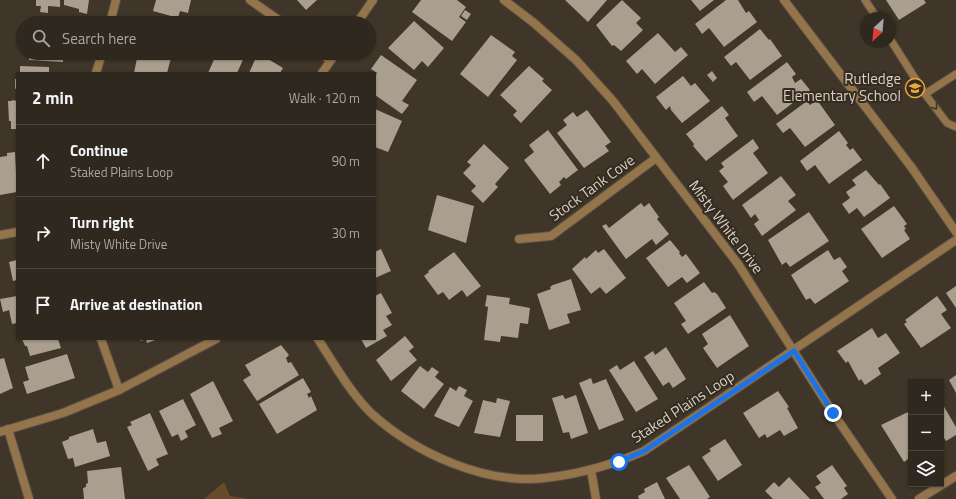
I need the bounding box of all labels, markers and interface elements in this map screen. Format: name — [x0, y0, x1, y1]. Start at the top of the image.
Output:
north arrow — [860, 12, 896, 48]
search box — [16, 16, 376, 60]
icon: search — [30, 27, 52, 49]
text: Search here — [62, 27, 136, 50]
place label: Rutledge Elementary School — [783, 67, 901, 107]
school or university icon: Rutledge Elementary School — [904, 77, 926, 99]
text: 2 min — [32, 85, 73, 111]
text: Walk · 120 m — [289, 88, 360, 108]
one-way arrow — [930, 102, 937, 109]
text: Continue — [70, 139, 128, 162]
street label: Stock Tank Cove — [544, 149, 639, 227]
icon: ahead — [32, 150, 54, 172]
text: 90 m — [332, 151, 360, 171]
text: Staked Plains Loop — [70, 162, 173, 182]
street label: Misty White Drive — [683, 175, 769, 278]
text: Turn right — [70, 211, 134, 234]
icon: right — [32, 222, 54, 244]
text: 30 m — [332, 223, 360, 243]
text: Misty White Drive — [70, 234, 167, 254]
text: Arrive at destination — [70, 293, 203, 316]
icon: arrive — [32, 294, 54, 316]
street label: Staked Plains Loop — [627, 365, 739, 449]
map controls — [908, 379, 944, 487]
button: + — [908, 379, 944, 415]
route end — [824, 404, 842, 422]
button: − — [908, 415, 944, 451]
button: layers — [908, 451, 944, 487]
route start — [610, 453, 628, 471]

